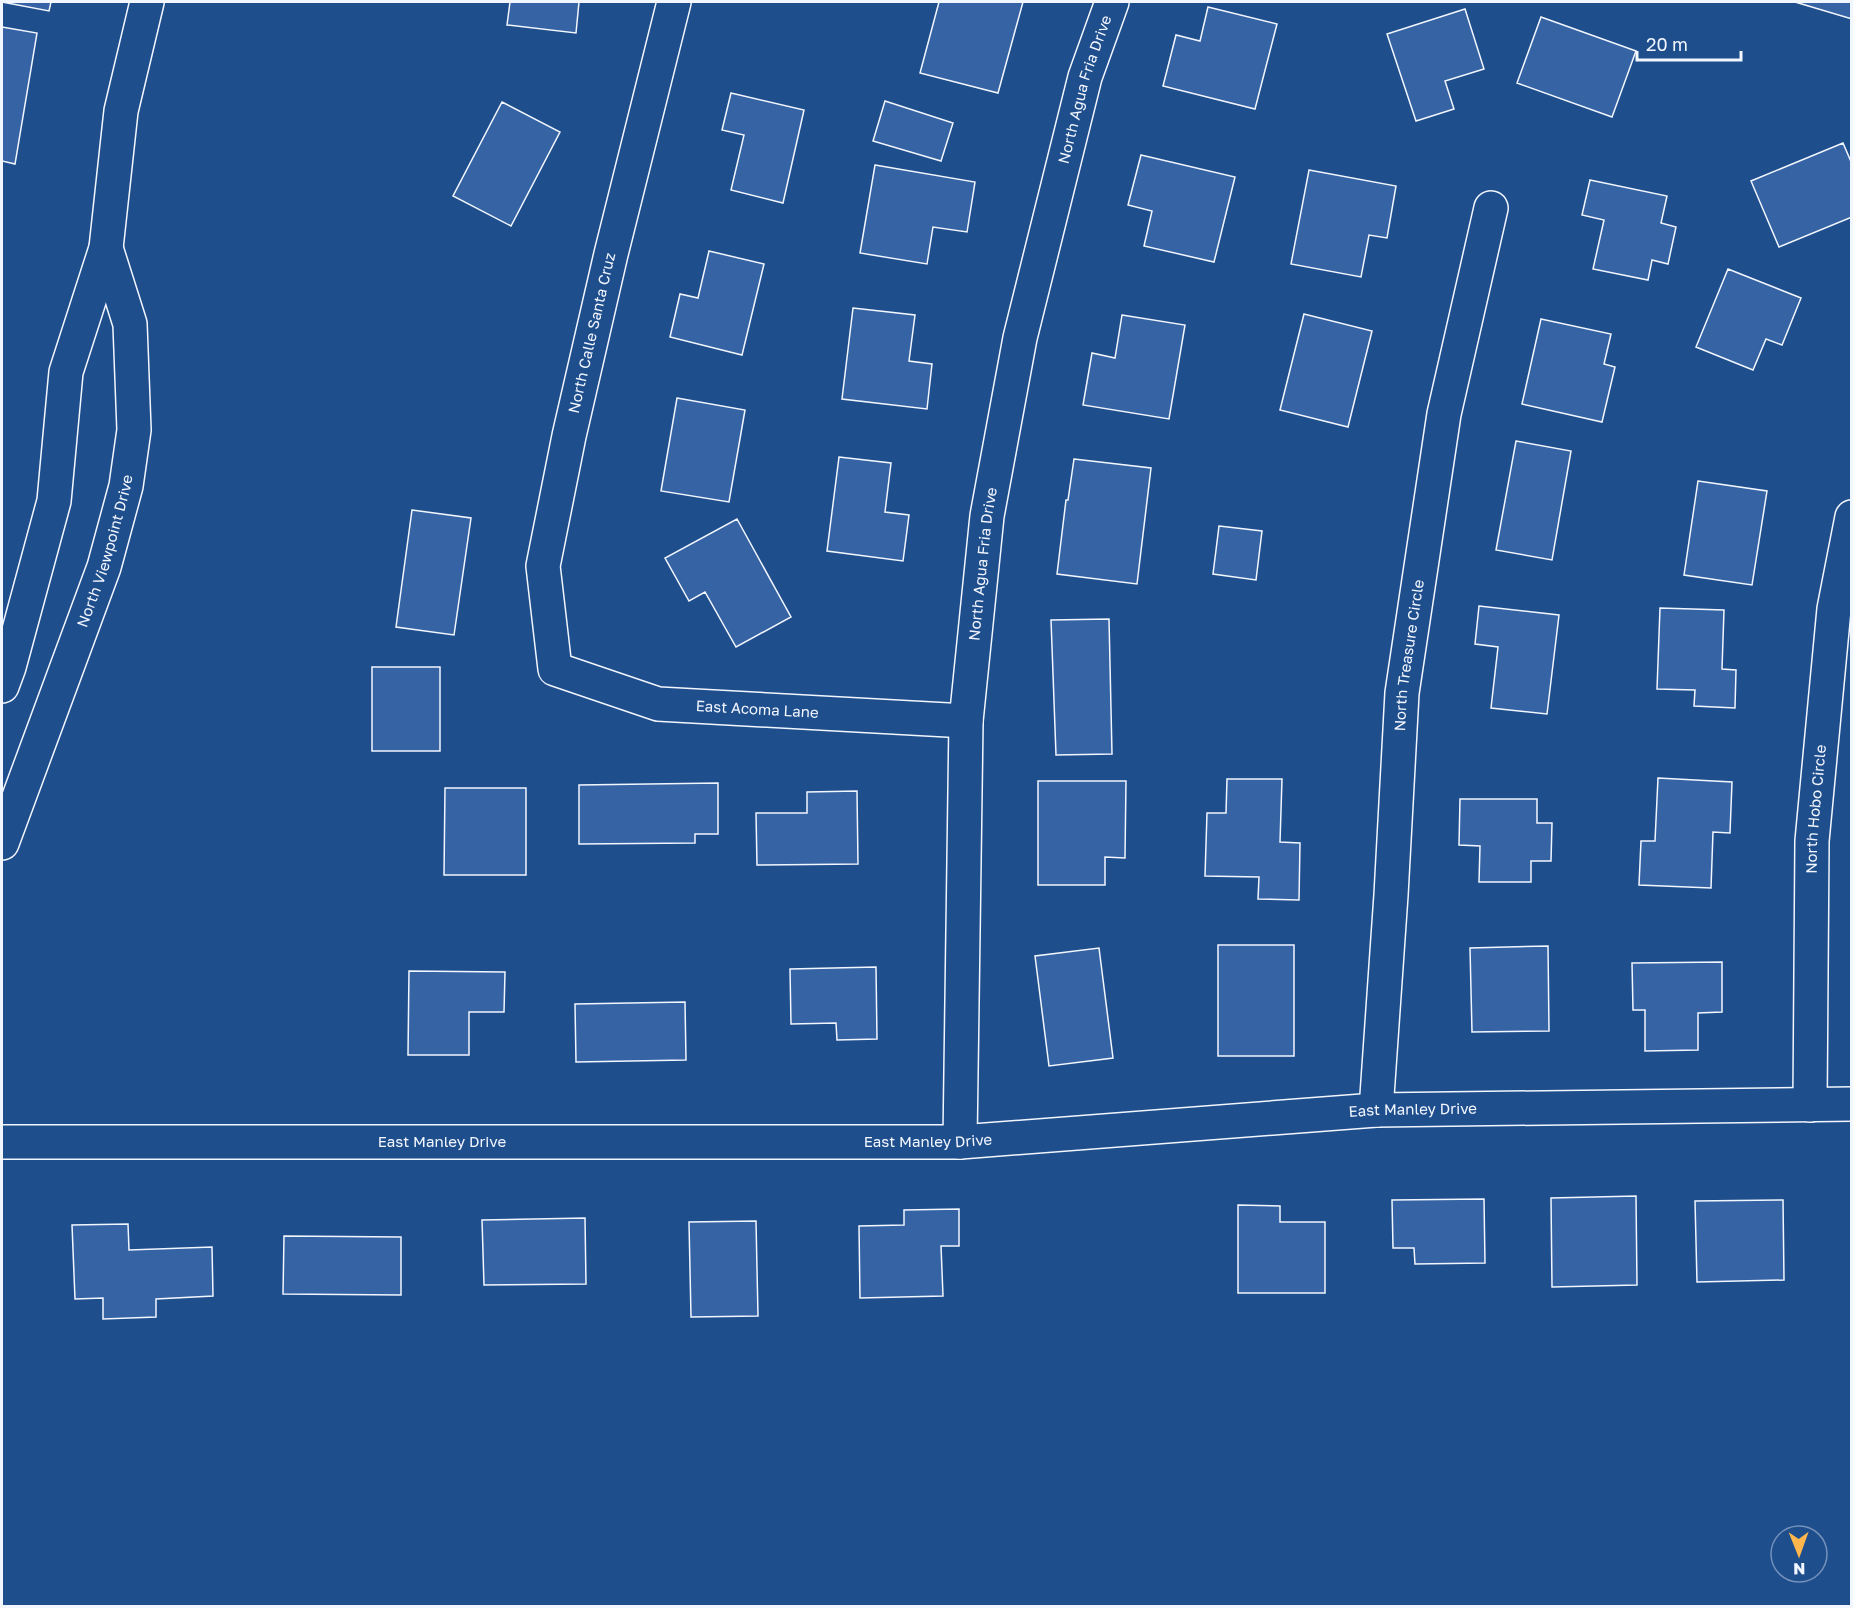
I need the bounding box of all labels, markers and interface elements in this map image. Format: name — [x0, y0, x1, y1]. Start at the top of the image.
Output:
street label: North Agua Fria Drive — [1054, 12, 1115, 166]
scale bar — [1637, 24, 1740, 62]
text: 20 m — [1646, 33, 1688, 55]
street label: North Calle Santa Cruz — [564, 250, 618, 415]
street label: North Viewpoint Drive — [73, 473, 136, 629]
street label: North Agua Fria Drive — [964, 485, 1000, 641]
street label: North Treasure Circle — [1390, 578, 1427, 732]
street label: East Acoma Lane — [695, 696, 820, 721]
street label: North Hobo Circle — [1802, 743, 1829, 874]
street label: East Manley Drive — [1348, 1099, 1477, 1120]
street label: East Manley Drive — [864, 1130, 993, 1150]
street label: East Manley Drive — [378, 1132, 506, 1150]
north arrow — [1769, 1524, 1829, 1584]
text: N — [1793, 1559, 1806, 1579]

